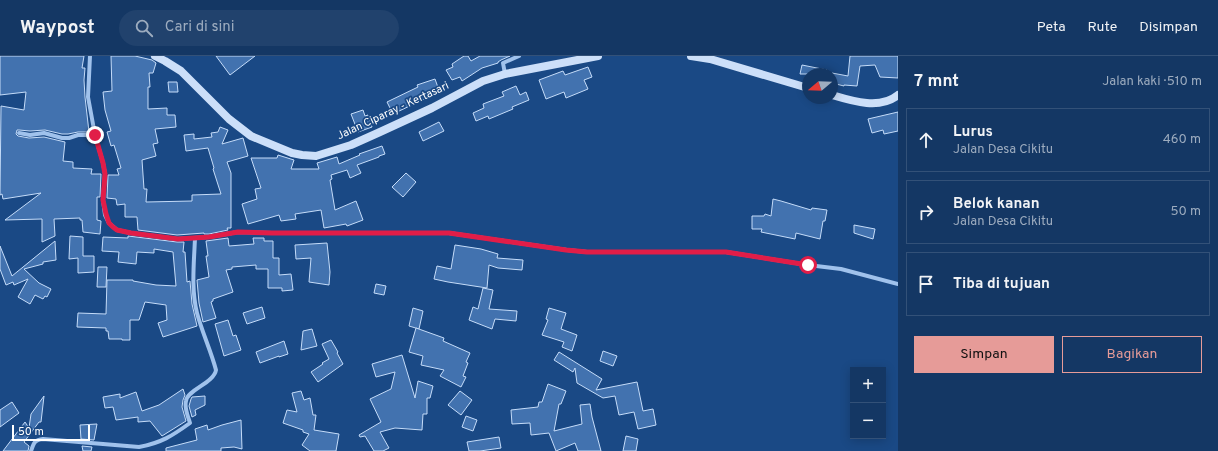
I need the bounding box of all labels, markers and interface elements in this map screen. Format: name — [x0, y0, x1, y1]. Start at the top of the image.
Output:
search box — [119, 10, 399, 46]
text: Waypost — [20, 16, 95, 40]
icon: search — [133, 17, 155, 39]
text: Cari di sini — [165, 18, 235, 37]
text: Peta — [1037, 19, 1066, 36]
text: Rute — [1088, 19, 1117, 36]
text: Disimpan — [1139, 19, 1198, 36]
north arrow — [802, 68, 838, 104]
text: 7 mnt — [914, 71, 959, 93]
text: Jalan kaki · 510 m — [1102, 74, 1202, 90]
street label: Jalan Ciparay - Kertasari — [335, 79, 451, 143]
text: Lurus — [953, 123, 993, 142]
route end — [86, 126, 104, 144]
icon: ahead — [915, 129, 937, 151]
text: 460 m — [1163, 132, 1201, 148]
text: Jalan Desa Cikitu — [953, 142, 1053, 158]
text: Belok kanan — [953, 195, 1040, 214]
icon: right — [915, 201, 937, 223]
text: 50 m — [1171, 204, 1201, 220]
text: Jalan Desa Cikitu — [953, 214, 1053, 230]
route start — [799, 256, 817, 274]
icon: arrive — [915, 273, 937, 295]
text: Tiba di tujuan — [953, 275, 1050, 294]
button: Simpan — [914, 336, 1054, 373]
button: Bagikan — [1062, 336, 1202, 373]
map controls — [850, 367, 886, 439]
button: + — [850, 367, 886, 403]
button: − — [850, 403, 886, 439]
scale bar — [12, 423, 90, 442]
text: 50 m — [18, 425, 44, 439]

